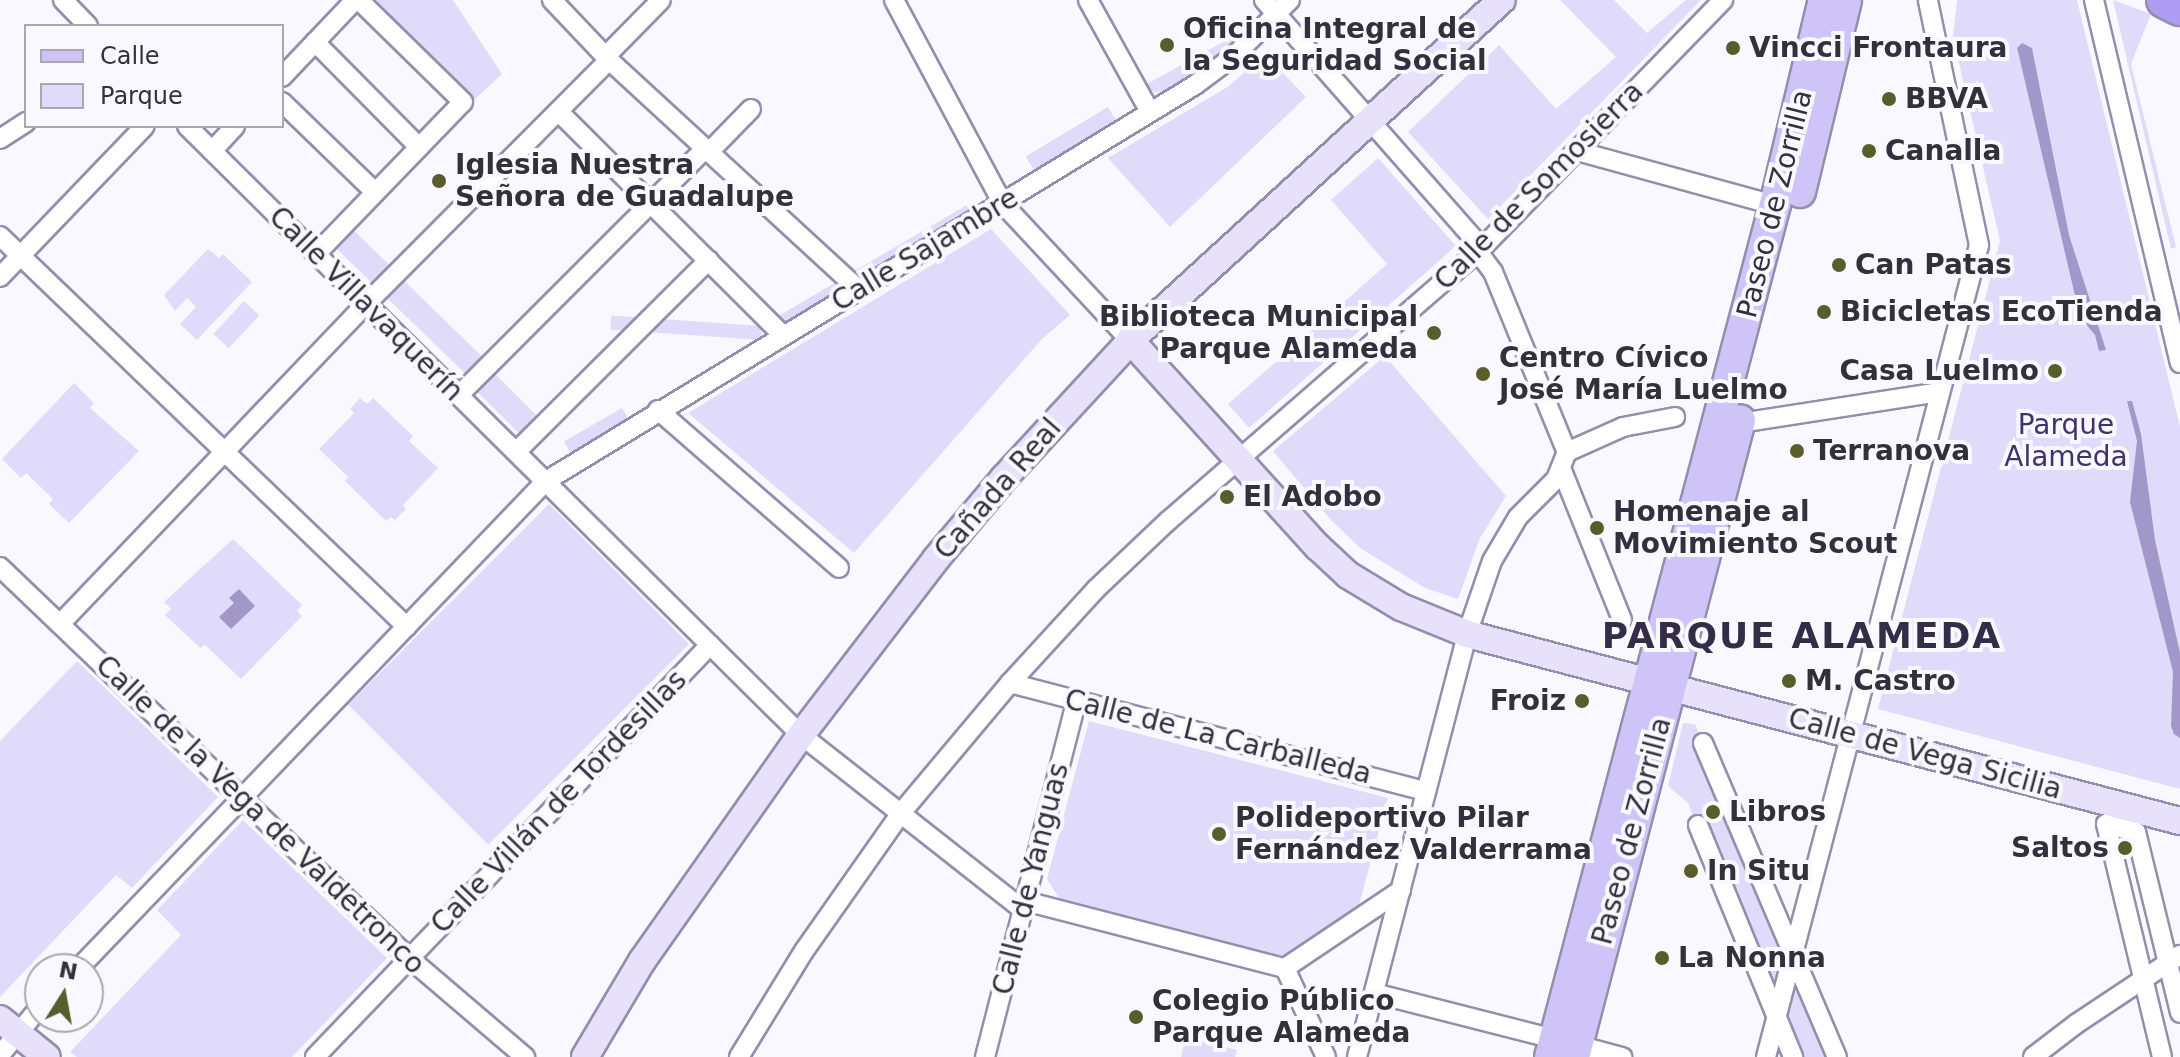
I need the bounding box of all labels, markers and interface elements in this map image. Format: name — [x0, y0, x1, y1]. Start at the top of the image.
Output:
place label: Oficina Integral de la Seguridad Social — [1183, 12, 1487, 78]
legend — [24, 24, 284, 128]
place label: Vincci Frontaura — [1749, 31, 2007, 65]
marker: Oficina Integral de la Seguridad Social — [1158, 36, 1176, 54]
marker: Vincci Frontaura — [1724, 39, 1742, 57]
text: Calle — [100, 42, 160, 70]
street label: Calle de Somosierra — [1428, 75, 1650, 297]
text: Parque — [100, 82, 183, 110]
place label: BBVA — [1905, 82, 1988, 116]
street label: Paseo de Zorrilla — [1730, 86, 1820, 322]
marker: BBVA — [1880, 90, 1898, 108]
place label: Canalla — [1885, 134, 2001, 168]
marker: Canalla — [1860, 142, 1878, 160]
place label: Iglesia Nuestra Señora de Guadalupe — [455, 148, 794, 214]
marker: Iglesia Nuestra Señora de Guadalupe — [430, 172, 448, 190]
street label: Calle Sajambre — [826, 181, 1024, 319]
street label: Calle Villavaquerín — [262, 200, 470, 408]
place label: Can Patas — [1855, 248, 2012, 282]
marker: Can Patas — [1830, 256, 1848, 274]
place label: Bicicletas EcoTienda — [1840, 295, 2163, 329]
place label: Biblioteca Municipal Parque Alameda — [1099, 300, 1418, 366]
marker: Bicicletas EcoTienda — [1815, 303, 1833, 321]
marker: Biblioteca Municipal Parque Alameda — [1425, 324, 1443, 342]
place label: Centro Cívico José María Luelmo — [1499, 341, 1788, 407]
place label: Casa Luelmo — [1839, 354, 2039, 388]
marker: Casa Luelmo — [2046, 362, 2064, 380]
marker: Centro Cívico José María Luelmo — [1474, 365, 1492, 383]
park label: Parque Alameda — [2004, 408, 2128, 474]
street label: Cañada Real — [928, 412, 1068, 566]
place label: Terranova — [1813, 434, 1970, 468]
marker: Terranova — [1788, 442, 1806, 460]
place label: El Adobo — [1243, 480, 1382, 514]
marker: El Adobo — [1218, 488, 1236, 506]
place label: Homenaje al Movimiento Scout — [1613, 495, 1897, 561]
marker: Homenaje al Movimiento Scout — [1588, 519, 1606, 537]
district label: PARQUE ALAMEDA — [1602, 614, 2002, 658]
street label: Calle de la Vega de Valdetronco — [89, 649, 431, 981]
street label: Calle Villán de Tordesillas — [424, 663, 694, 941]
place label: M. Castro — [1805, 664, 1956, 698]
marker: M. Castro — [1780, 672, 1798, 690]
street label: Calle de La Carballeda — [1061, 683, 1375, 791]
place label: Froiz — [1490, 684, 1566, 718]
marker: Froiz — [1573, 692, 1591, 710]
street label: Calle de Vega Sicilia — [1785, 701, 2065, 807]
street label: Paseo de Zorrilla — [1586, 714, 1678, 948]
street label: Calle de Yanguas — [986, 760, 1076, 998]
place label: Libros — [1729, 795, 1826, 829]
place label: Polideportivo Pilar Fernández Valderrama — [1235, 801, 1592, 867]
marker: Libros — [1704, 803, 1722, 821]
marker: Polideportivo Pilar Fernández Valderrama — [1210, 825, 1228, 843]
place label: Saltos — [2011, 831, 2109, 865]
marker: Saltos — [2116, 839, 2134, 857]
place label: In Situ — [1707, 854, 1810, 888]
marker: In Situ — [1682, 862, 1700, 880]
place label: La Nonna — [1678, 941, 1826, 975]
marker: La Nonna — [1653, 949, 1671, 967]
north arrow — [24, 953, 104, 1033]
text: N — [57, 957, 80, 985]
place label: Colegio Público Parque Alameda — [1152, 984, 1410, 1050]
marker: Colegio Público Parque Alameda — [1127, 1008, 1145, 1026]

